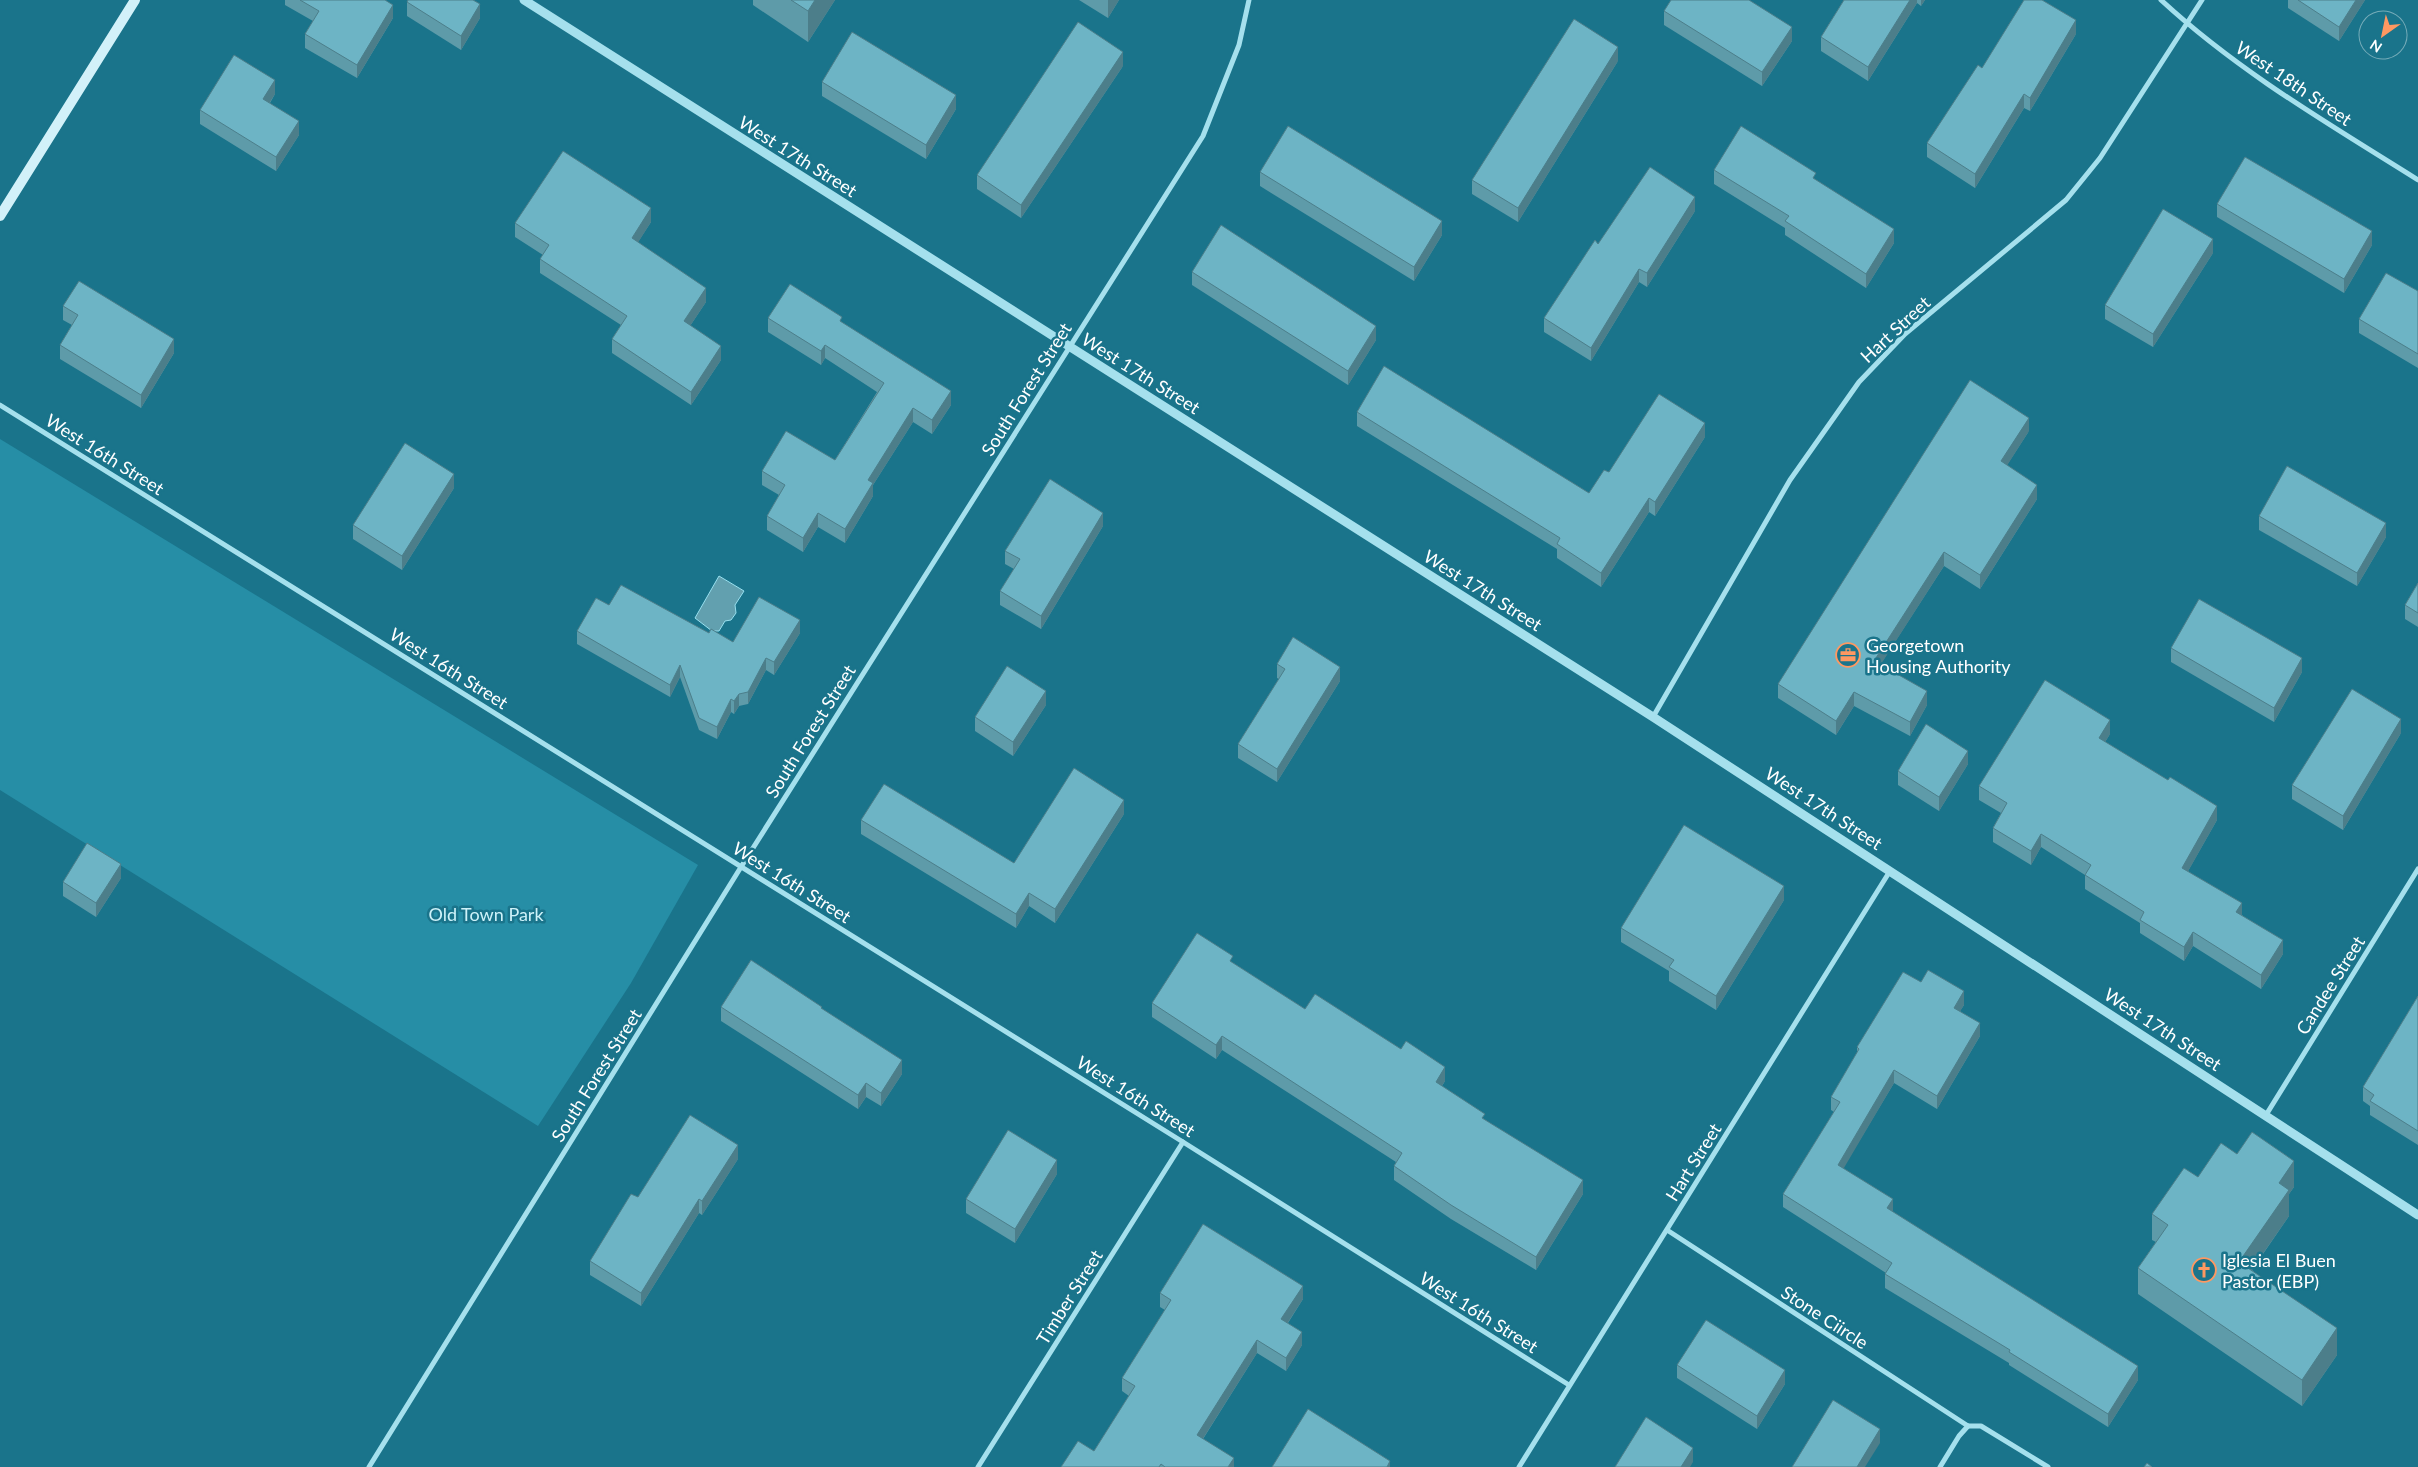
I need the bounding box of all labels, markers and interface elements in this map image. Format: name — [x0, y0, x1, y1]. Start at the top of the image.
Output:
north arrow — [2358, 10, 2408, 60]
street label: West 18th Street — [2232, 36, 2357, 130]
text: N — [2366, 36, 2385, 56]
street label: West 17th Street — [735, 111, 862, 201]
street label: Hart Street — [1856, 291, 1935, 367]
street label: South Forest Street — [976, 318, 1076, 460]
street label: West 17th Street — [1078, 328, 1205, 418]
street label: West 16th Street — [42, 409, 169, 499]
street label: West 17th Street — [1420, 545, 1547, 635]
street label: West 16th Street — [386, 623, 513, 713]
place label: Georgetown Housing Authority — [1866, 634, 2011, 677]
office icon: Georgetown Housing Authority — [1835, 642, 1861, 668]
street label: South Forest Street — [760, 660, 860, 802]
street label: West 17th Street — [1761, 762, 1887, 854]
street label: West 16th Street — [729, 837, 856, 927]
park label: Old Town Park — [428, 903, 544, 925]
street label: Candee Street — [2291, 931, 2369, 1038]
street label: West 17th Street — [2100, 983, 2226, 1075]
street label: South Forest Street — [546, 1004, 646, 1146]
street label: West 16th Street — [1073, 1051, 1200, 1141]
street label: Hart Street — [1661, 1119, 1726, 1205]
street label: Timber Street — [1031, 1245, 1107, 1348]
place label: Iglesia El Buen Pastor (EBP) — [2222, 1249, 2336, 1292]
church icon: Iglesia El Buen Pastor (EBP) — [2191, 1257, 2217, 1283]
street label: West 16th Street — [1416, 1267, 1543, 1357]
street label: Stone Ciircle — [1777, 1281, 1873, 1353]

